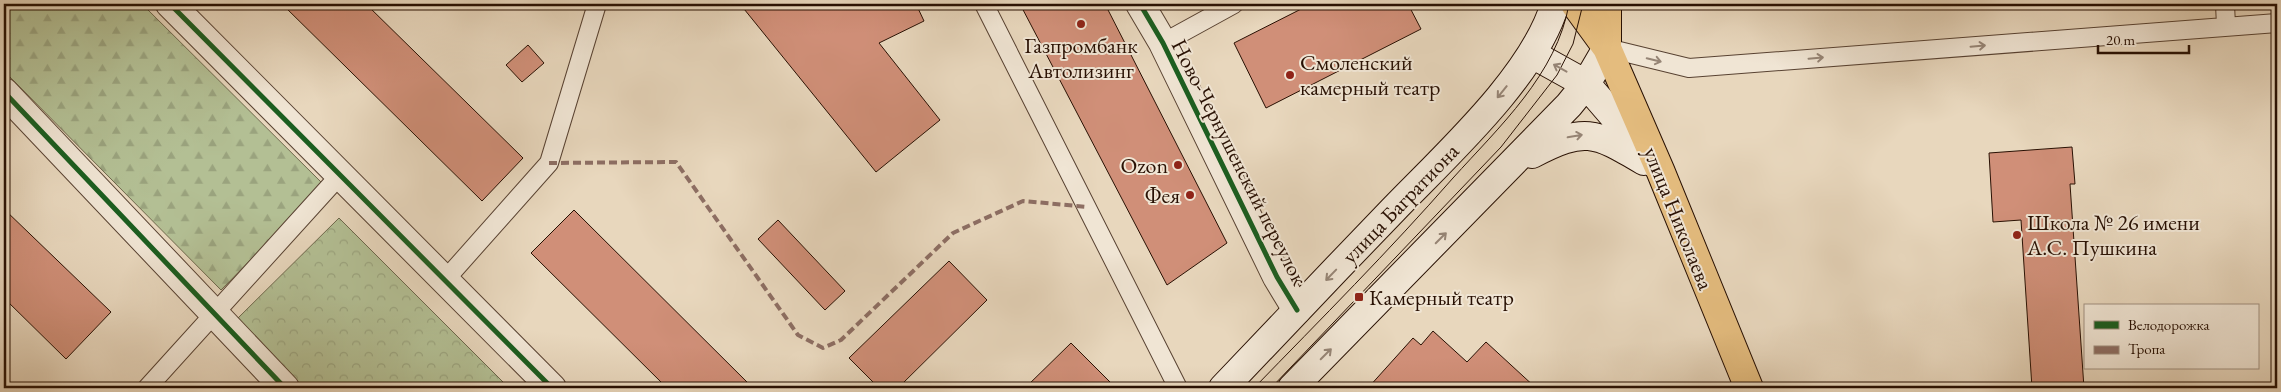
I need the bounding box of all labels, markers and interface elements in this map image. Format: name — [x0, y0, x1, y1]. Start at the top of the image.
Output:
marker: Газпромбанк Автолизинг — [1075, 18, 1087, 30]
scale bar — [2098, 22, 2190, 54]
text: 20 m — [2106, 30, 2135, 49]
place label: Газпромбанк Автолизинг — [1024, 31, 1138, 85]
street label: Ново-Чернушенский переулок — [1165, 34, 1315, 291]
one-way arrow — [1969, 41, 1985, 50]
place label: Смоленский камерный театр — [1300, 48, 1440, 102]
one-way arrow — [1807, 54, 1823, 63]
one-way arrow — [1646, 56, 1662, 65]
one-way arrow — [1552, 63, 1567, 73]
marker: Смоленский камерный театр — [1284, 69, 1296, 81]
one-way arrow — [1496, 85, 1507, 98]
one-way arrow — [1567, 131, 1583, 141]
street label: улица Багратиона — [1335, 137, 1465, 270]
street label: улица Николаева — [1637, 142, 1720, 294]
place label: Ozon — [1120, 151, 1168, 180]
marker: Ozon — [1172, 159, 1184, 171]
place label: Фея — [1145, 181, 1180, 210]
marker: Фея — [1184, 189, 1196, 201]
place label: Школа № 26 имени А.С. Пушкина — [2026, 208, 2200, 262]
marker: Школа № 26 имени А.С. Пушкина — [2011, 229, 2023, 241]
one-way arrow — [1434, 232, 1447, 244]
one-way arrow — [1325, 268, 1337, 281]
place label: Камерный театр — [1369, 283, 1514, 312]
marker: Камерный театр — [1353, 291, 1365, 303]
legend — [2084, 304, 2258, 370]
text: Велодорожка — [2128, 315, 2209, 334]
text: Тропа — [2128, 339, 2165, 358]
one-way arrow — [1320, 347, 1332, 360]

